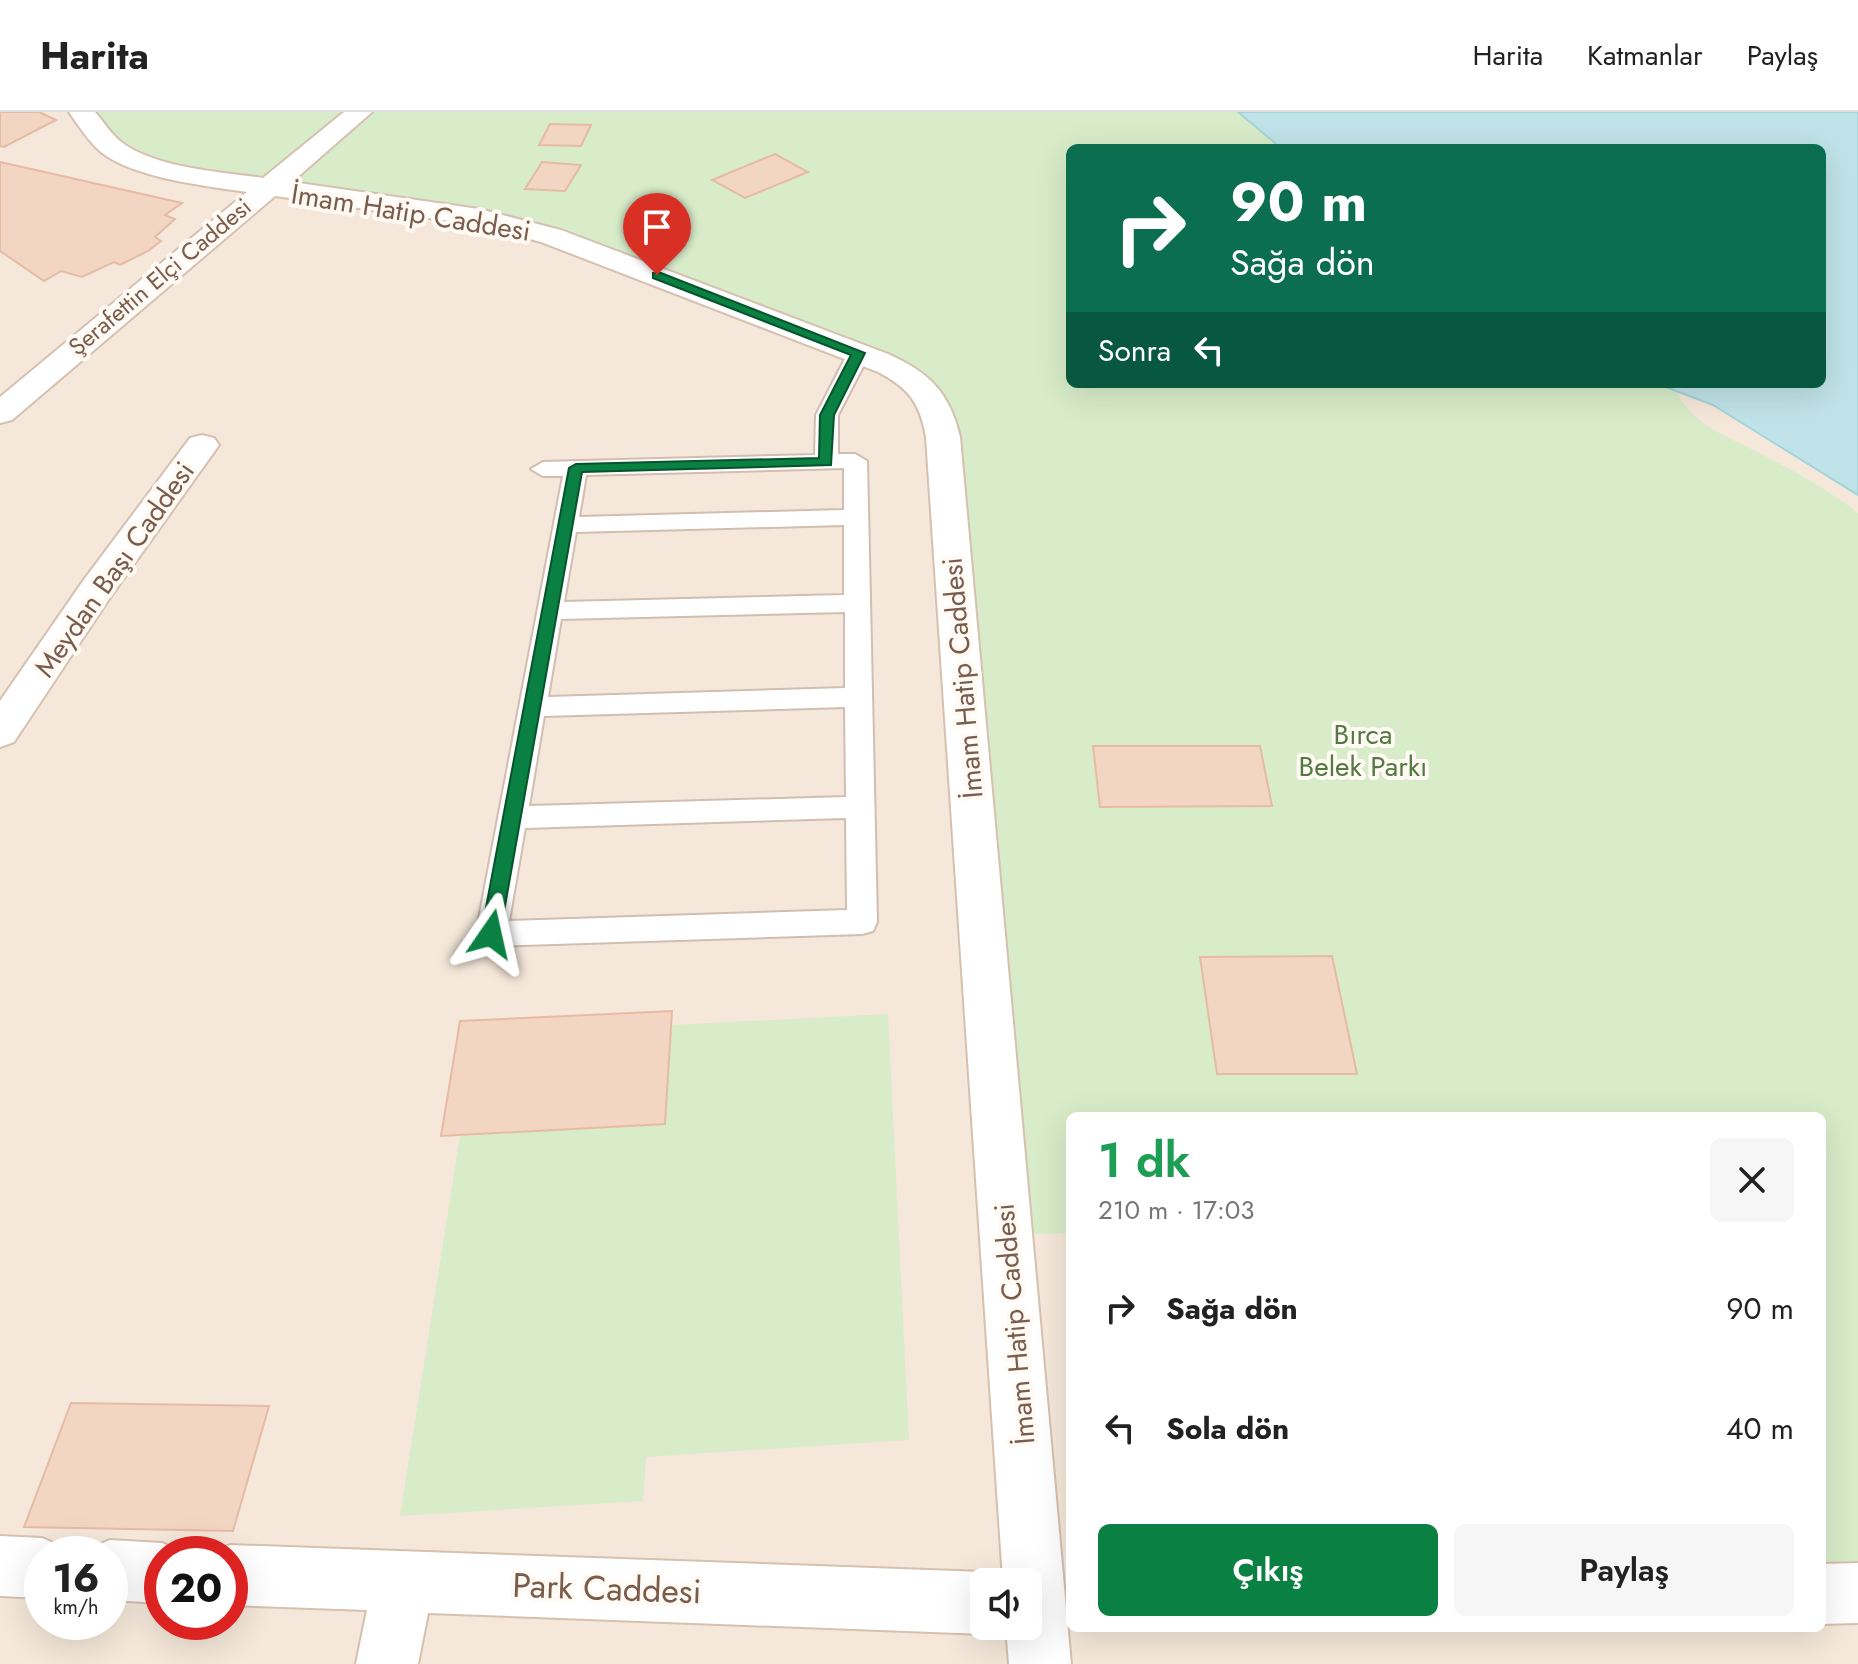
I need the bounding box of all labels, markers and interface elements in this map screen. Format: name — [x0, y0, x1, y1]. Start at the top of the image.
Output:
text: Harita — [40, 28, 149, 83]
text: Harita — [1473, 35, 1543, 76]
text: Katmanlar — [1587, 35, 1703, 76]
text: Paylaş — [1747, 35, 1818, 76]
text: 90 m — [1230, 161, 1367, 242]
street label: İmam Hatip Caddesi — [288, 173, 534, 252]
icon: right — [1098, 176, 1202, 280]
street label: Şerafettin Elçi Caddesi — [61, 190, 259, 364]
pin — [623, 193, 691, 275]
icon: arrive — [635, 205, 679, 249]
text: Sağa dön — [1230, 236, 1375, 288]
icon: left — [1187, 328, 1231, 372]
text: Sonra — [1098, 329, 1171, 372]
street label: Meydan Başı Caddesi — [24, 453, 204, 686]
street label: İmam Hatip Caddesi — [932, 556, 993, 800]
park label: Bırca Belek Parkı — [1299, 714, 1427, 787]
position arrow — [449, 892, 533, 976]
text: 1 dk — [1098, 1126, 1191, 1195]
button: close — [1710, 1138, 1794, 1222]
text: 210 m · 17:03 — [1098, 1191, 1255, 1229]
street label: İmam Hatip Caddesi — [984, 1202, 1045, 1446]
icon: right — [1098, 1286, 1142, 1330]
text: Sağa dön — [1166, 1287, 1298, 1330]
text: 90 m — [1726, 1287, 1794, 1330]
icon: left — [1098, 1406, 1142, 1450]
text: Sola dön — [1166, 1407, 1289, 1450]
text: 40 m — [1726, 1407, 1794, 1450]
button: Çıkış — [1098, 1524, 1438, 1616]
button: Paylaş — [1454, 1524, 1794, 1616]
speed limit sign: 20 — [144, 1536, 248, 1640]
text: 16 — [52, 1549, 100, 1607]
street label: Park Caddesi — [512, 1561, 702, 1616]
map controls — [970, 1568, 1042, 1640]
button: sound — [970, 1568, 1042, 1640]
text: km/h — [53, 1593, 99, 1622]

